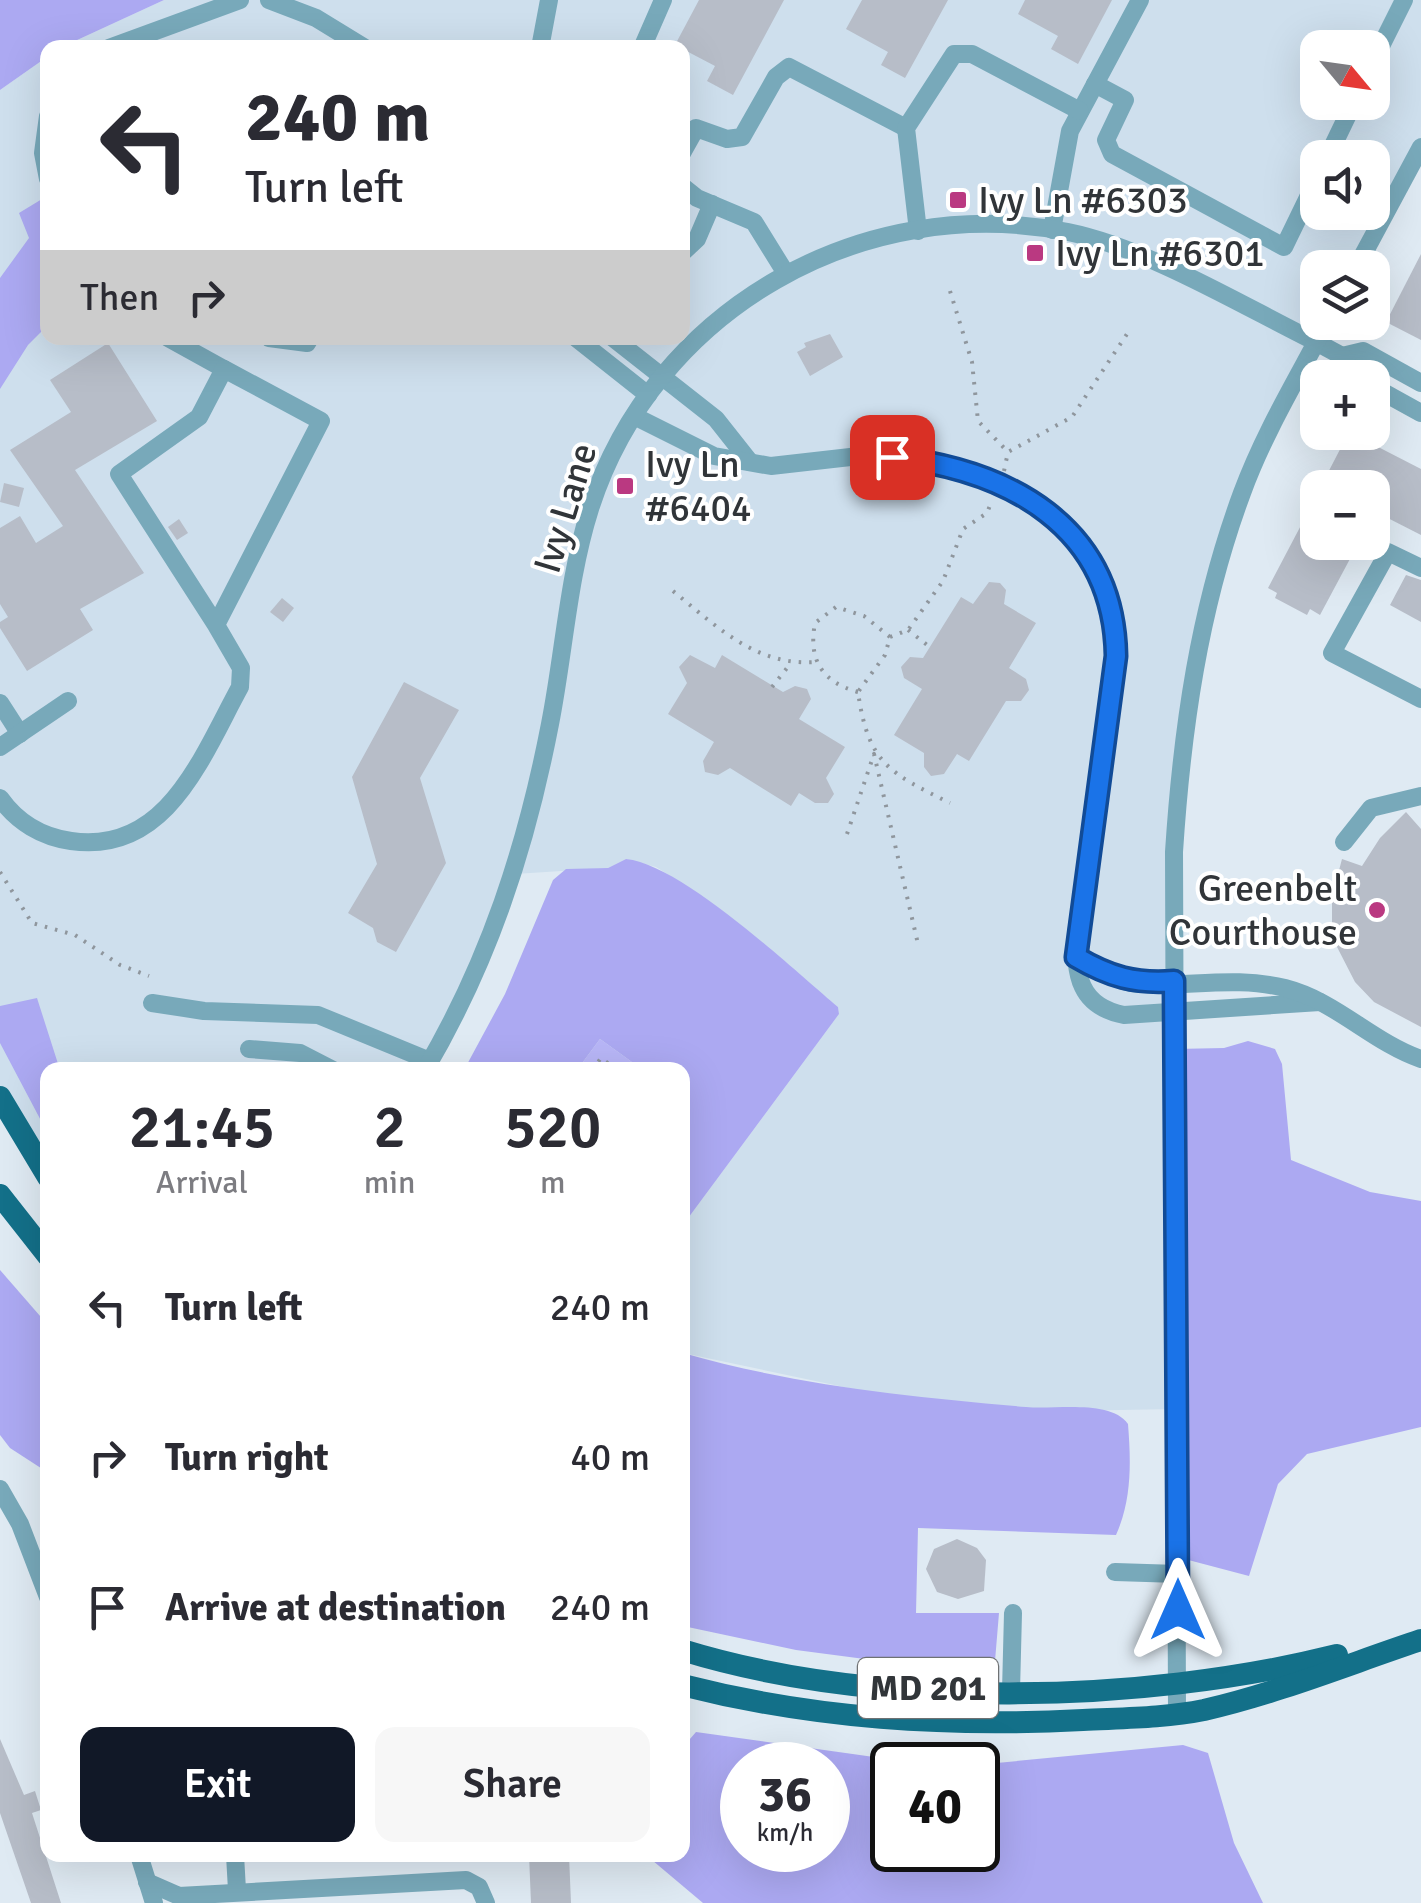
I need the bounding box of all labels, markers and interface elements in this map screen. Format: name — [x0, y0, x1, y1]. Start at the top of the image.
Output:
north arrow — [1300, 30, 1390, 120]
map controls — [1300, 30, 1390, 560]
text: 240 m — [245, 74, 430, 160]
icon: left — [80, 80, 210, 210]
button: sound — [1300, 140, 1390, 230]
text: Turn left — [245, 160, 404, 215]
place label: Ivy Ln #6303 — [978, 177, 1188, 224]
marker: Ivy Ln #6303 — [947, 189, 969, 211]
place label: Ivy Ln #6301 — [1055, 230, 1265, 277]
marker: Ivy Ln #6301 — [1024, 242, 1046, 264]
button: layers — [1300, 250, 1390, 340]
icon: right — [179, 270, 234, 325]
text: Then — [80, 274, 159, 321]
button: + — [1300, 360, 1390, 450]
pin — [850, 415, 935, 500]
icon: arrive — [865, 430, 920, 485]
street label: Ivy Lane — [524, 438, 607, 579]
place label: Ivy Ln #6404 — [645, 441, 752, 532]
button: − — [1300, 470, 1390, 560]
marker: Ivy Ln #6404 — [614, 475, 636, 497]
place label: Greenbelt Courthouse — [1169, 865, 1357, 956]
marker: Greenbelt Courthouse — [1366, 899, 1388, 921]
text: 21:45 — [129, 1091, 275, 1165]
text: 2 — [373, 1091, 406, 1165]
text: 520 — [504, 1091, 601, 1165]
text: Arrival — [156, 1163, 248, 1202]
text: min — [364, 1163, 415, 1202]
text: m — [540, 1163, 566, 1202]
icon: left — [80, 1280, 135, 1335]
text: Turn left — [165, 1284, 303, 1331]
text: 240 m — [550, 1284, 650, 1331]
icon: right — [80, 1430, 135, 1485]
text: Turn right — [165, 1434, 329, 1481]
text: 40 m — [570, 1434, 650, 1481]
position arrow — [1126, 1558, 1230, 1662]
icon: arrive — [80, 1580, 135, 1635]
text: Arrive at destination — [165, 1584, 506, 1631]
text: 240 m — [550, 1584, 650, 1631]
road number: MD 201 — [858, 1658, 998, 1718]
button: Exit — [80, 1727, 355, 1842]
button: Share — [375, 1727, 650, 1842]
speed limit sign: 40 — [870, 1742, 1000, 1872]
text: 36 — [758, 1764, 812, 1826]
text: km/h — [757, 1817, 813, 1848]

